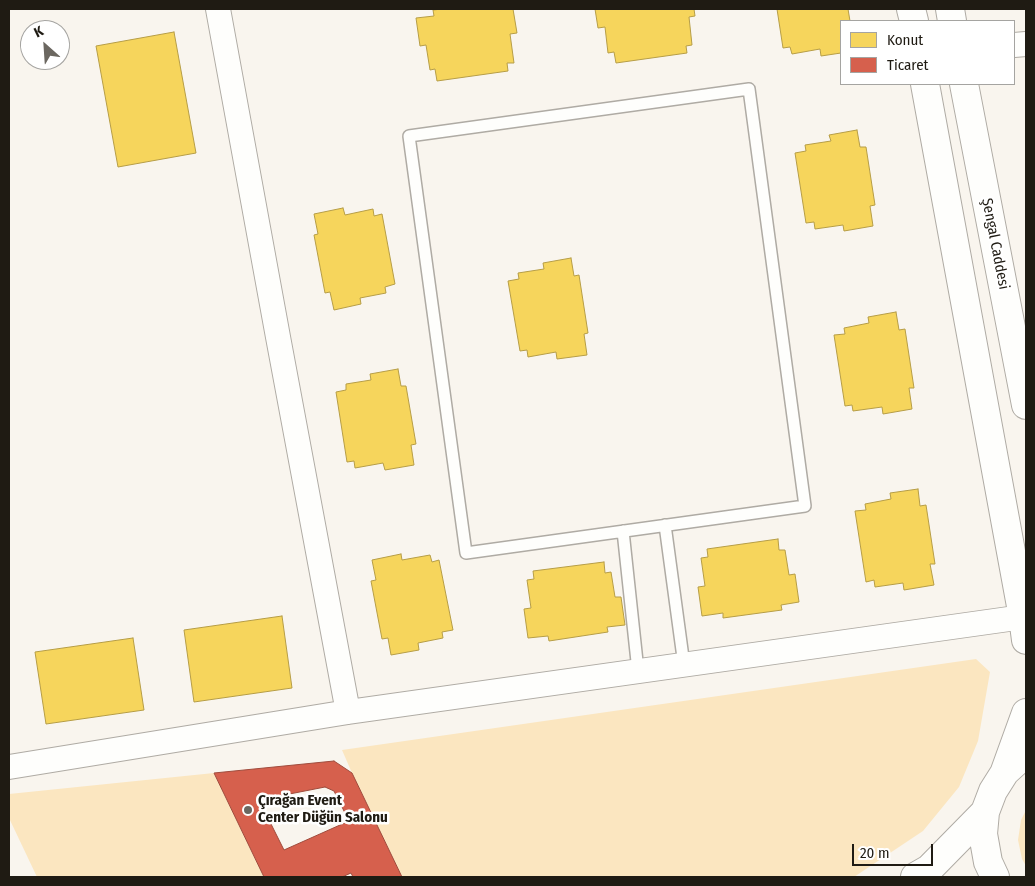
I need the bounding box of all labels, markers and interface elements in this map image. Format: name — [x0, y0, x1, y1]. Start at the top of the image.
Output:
north arrow — [20, 20, 70, 70]
legend — [840, 20, 1015, 85]
text: K — [31, 23, 46, 41]
text: Konut — [887, 31, 923, 49]
text: Ticaret — [887, 56, 928, 74]
street label: Şengal Caddesi — [977, 197, 1013, 291]
place label: Çırağan Event Center Düğün Salonu — [258, 792, 388, 827]
marker: Çırağan Event Center Düğün Salonu — [242, 804, 254, 816]
scale bar — [855, 834, 936, 866]
text: 20 m — [860, 844, 890, 862]

